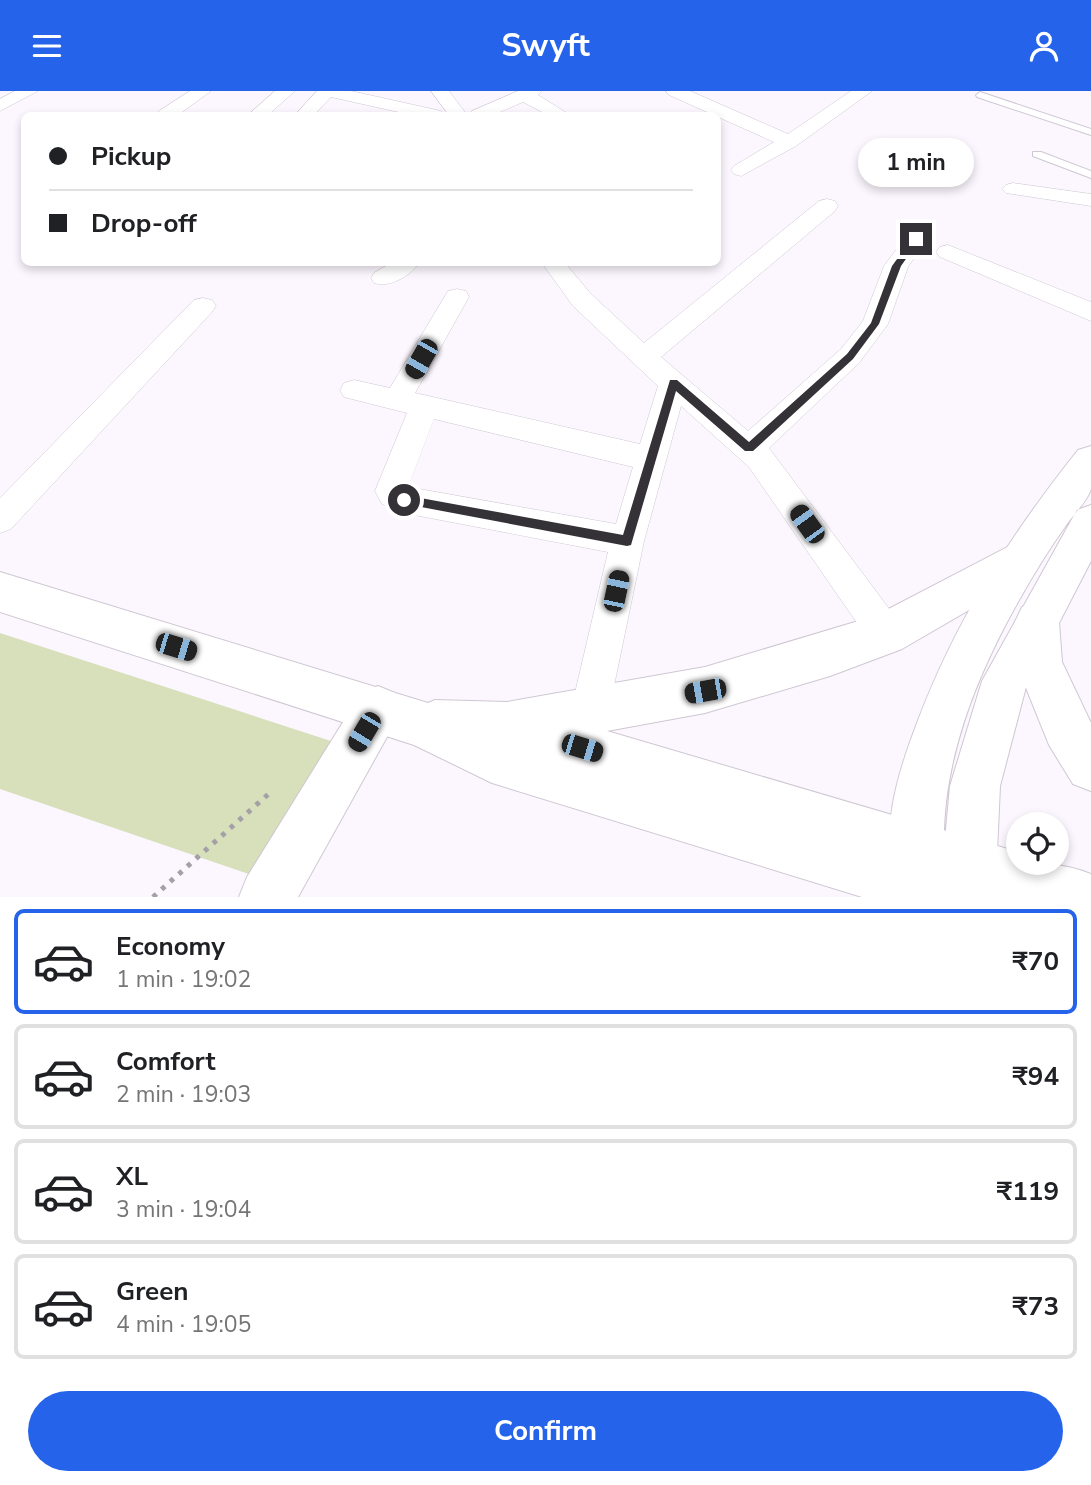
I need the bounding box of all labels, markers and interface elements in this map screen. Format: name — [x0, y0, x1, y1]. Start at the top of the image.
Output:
text: Swyft — [501, 24, 590, 67]
icon: menu — [28, 27, 66, 65]
icon: person — [1025, 27, 1063, 65]
callout: 1 min — [858, 137, 974, 187]
text: Pickup — [91, 139, 171, 174]
text: 1 min — [886, 147, 946, 178]
text: Drop-off — [91, 206, 197, 241]
route end — [900, 223, 932, 255]
car — [402, 336, 441, 382]
route start — [388, 484, 420, 516]
car — [787, 501, 828, 547]
car — [602, 568, 631, 614]
car — [153, 631, 200, 663]
car — [683, 677, 728, 705]
car — [345, 709, 384, 755]
car — [559, 732, 606, 764]
map controls — [1006, 812, 1069, 875]
button: locate — [1006, 812, 1069, 875]
text: Economy — [116, 929, 225, 964]
icon: car — [32, 930, 95, 993]
text: ₹70 — [1012, 944, 1059, 979]
text: 1 min · 19:02 — [116, 964, 251, 995]
text: Comfort — [116, 1044, 216, 1079]
icon: car — [32, 1045, 95, 1108]
text: ₹94 — [1012, 1059, 1059, 1094]
text: 2 min · 19:03 — [116, 1079, 251, 1110]
text: XL — [116, 1159, 148, 1194]
icon: car — [32, 1160, 95, 1223]
text: ₹119 — [997, 1174, 1059, 1209]
text: 3 min · 19:04 — [116, 1194, 251, 1225]
text: Green — [116, 1274, 189, 1309]
icon: car — [32, 1275, 95, 1338]
text: ₹73 — [1012, 1289, 1059, 1324]
text: 4 min · 19:05 — [116, 1309, 251, 1340]
button: Confirm — [28, 1391, 1063, 1471]

